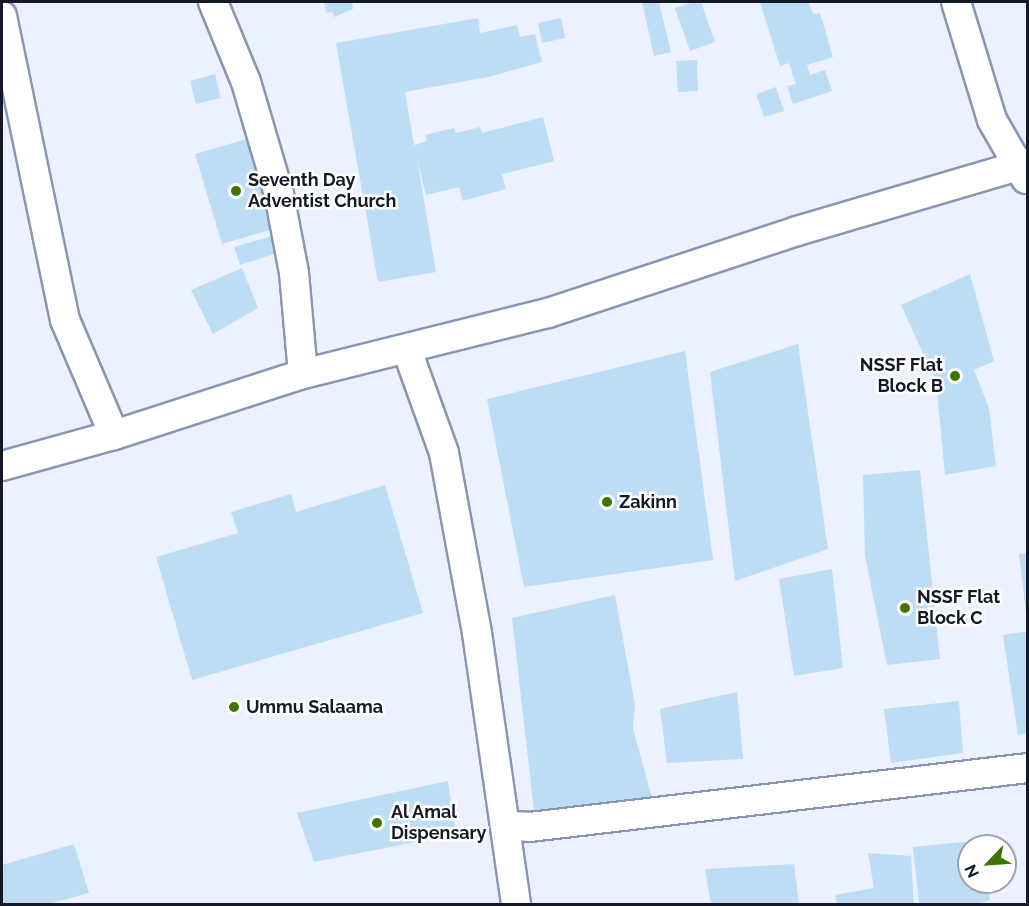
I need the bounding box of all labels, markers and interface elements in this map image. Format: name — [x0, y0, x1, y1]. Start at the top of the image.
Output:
place label: Seventh Day Adventist Church — [248, 170, 396, 213]
marker: Seventh Day Adventist Church — [229, 184, 243, 198]
place label: NSSF Flat Block B — [859, 355, 943, 398]
marker: NSSF Flat Block B — [948, 369, 962, 383]
place label: Zakinn — [619, 491, 677, 513]
marker: Zakinn — [600, 495, 614, 509]
place label: NSSF Flat Block C — [917, 587, 1001, 630]
marker: NSSF Flat Block C — [898, 601, 912, 615]
place label: Ummu Salaama — [246, 696, 383, 718]
marker: Ummu Salaama — [227, 700, 241, 714]
place label: Al Amal Dispensary — [391, 802, 486, 844]
marker: Al Amal Dispensary — [368, 814, 386, 832]
north arrow — [957, 834, 1017, 894]
text: N — [961, 861, 983, 881]

